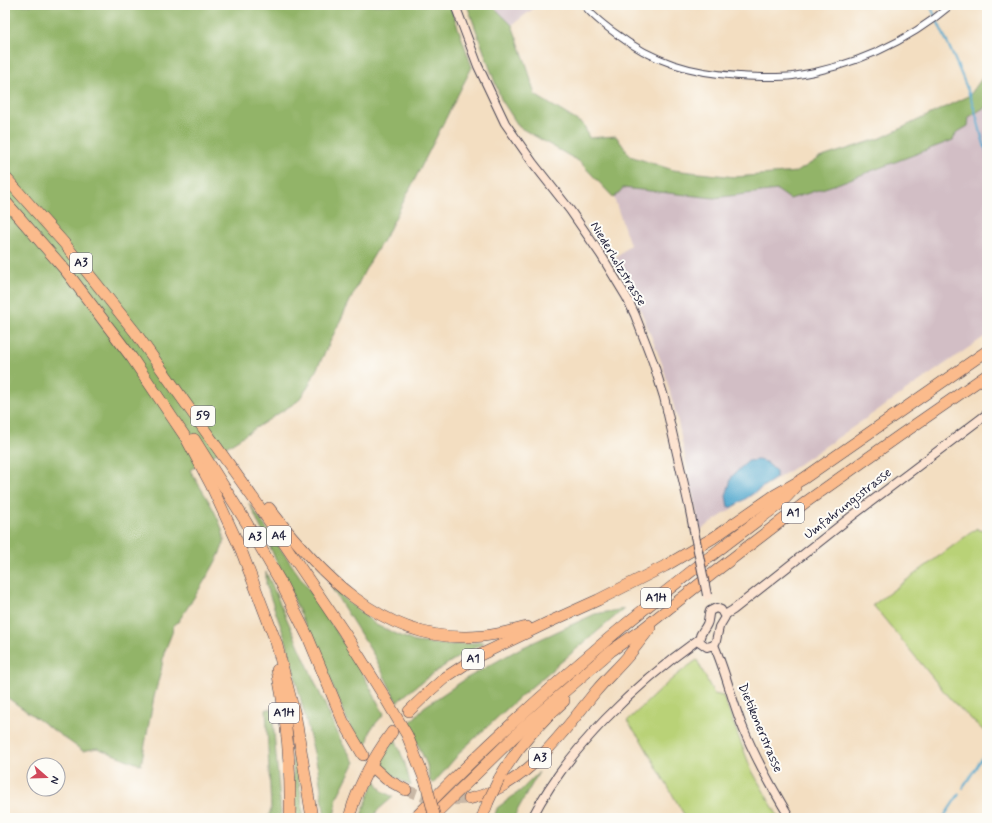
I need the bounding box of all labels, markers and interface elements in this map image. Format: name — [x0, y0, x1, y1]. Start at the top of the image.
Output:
street label: Niederholzstrasse — [586, 219, 650, 310]
road number: A3 — [70, 253, 92, 273]
road number: 59 — [191, 406, 215, 426]
street label: Umfahrungsstrasse — [801, 464, 896, 544]
road number: A1 — [782, 503, 804, 523]
road number: A4 — [267, 526, 291, 546]
road number: A3 — [244, 527, 266, 547]
road number: A1H — [641, 588, 671, 608]
road number: A1 — [462, 649, 484, 669]
street label: Dietikonerstrasse — [734, 681, 786, 775]
road number: A1H — [269, 703, 299, 723]
road number: A3 — [529, 748, 551, 768]
north arrow — [26, 757, 66, 797]
text: N — [47, 774, 62, 786]

